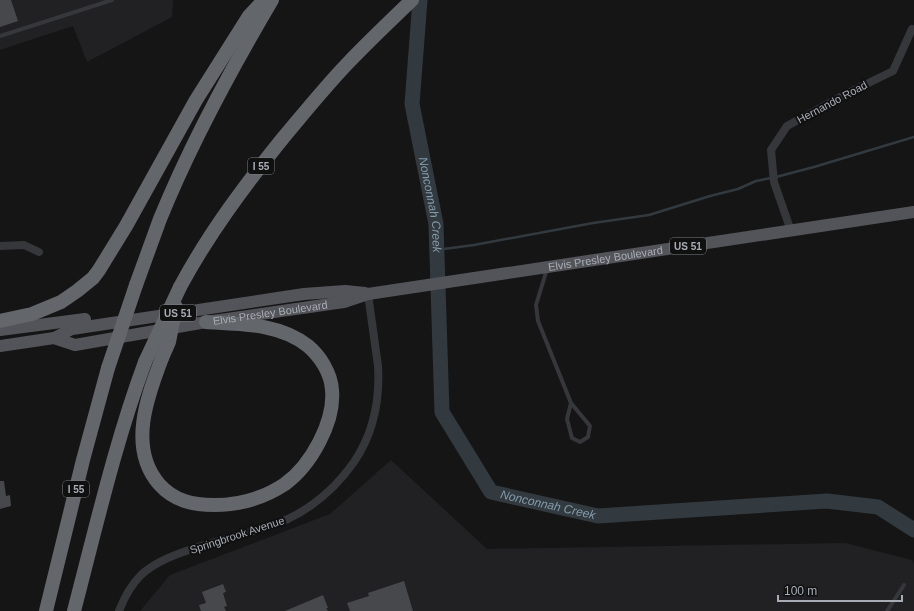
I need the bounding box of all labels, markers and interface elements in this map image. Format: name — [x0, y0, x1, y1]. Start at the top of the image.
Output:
street label: Hernando Road — [795, 78, 869, 126]
water label: Nonconnah Creek — [416, 156, 444, 254]
road number: I 55 — [248, 158, 274, 174]
road number: US 51 — [670, 238, 706, 254]
street label: Elvis Presley Boulevard — [547, 244, 664, 273]
street label: Elvis Presley Boulevard — [212, 298, 328, 327]
road number: US 51 — [160, 305, 196, 321]
road number: I 55 — [63, 481, 89, 497]
water label: Nonconnah Creek — [499, 487, 598, 522]
street label: Springbrook Avenue — [188, 514, 286, 556]
scale bar — [778, 577, 902, 603]
text: 100 m — [784, 584, 817, 598]

